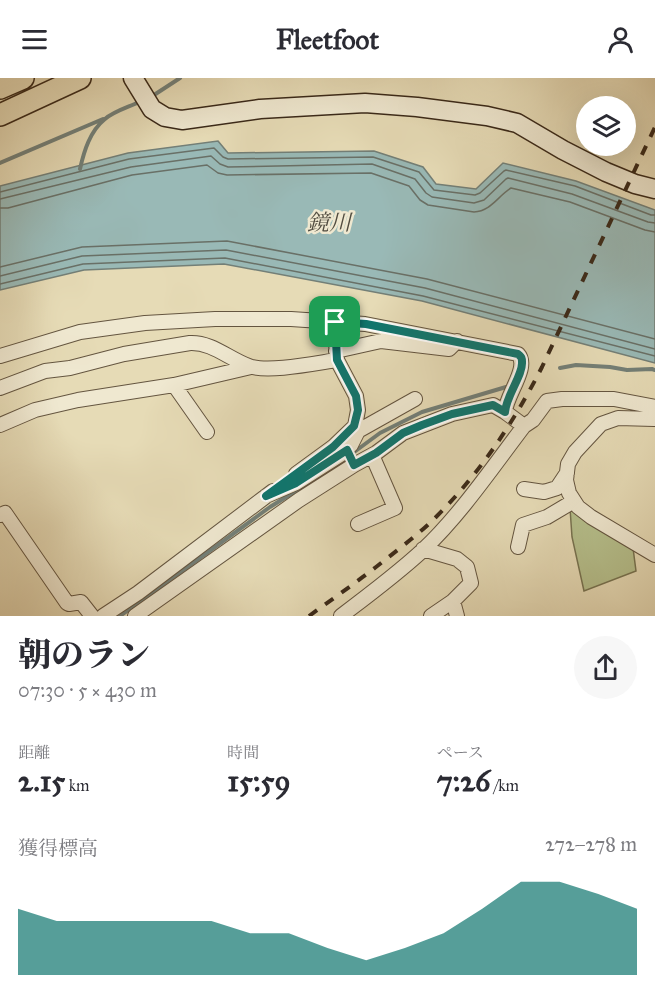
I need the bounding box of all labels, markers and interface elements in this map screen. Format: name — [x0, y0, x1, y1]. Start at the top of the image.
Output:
icon: menu — [18, 23, 51, 56]
text: Fleetfoot — [276, 23, 379, 56]
icon: person — [604, 23, 637, 56]
map controls — [576, 96, 636, 156]
button: layers — [576, 96, 636, 156]
water label: 鏡川 — [307, 209, 353, 236]
pin — [309, 296, 360, 347]
icon: arrive — [318, 305, 351, 338]
text: 朝のラン — [18, 635, 150, 675]
button: share — [574, 636, 637, 699]
text: 07:30 · 5 × 430 m — [18, 678, 157, 702]
text: 距離 — [18, 743, 50, 762]
text: 時間 — [227, 743, 259, 762]
text: ペース — [437, 743, 484, 762]
text: 2.15 — [18, 763, 65, 799]
text: 15:59 — [227, 763, 291, 799]
text: 7:26 — [437, 763, 490, 799]
text: km — [65, 776, 90, 795]
text: /km — [490, 776, 519, 795]
text: 272–278 m — [545, 832, 637, 856]
text: 獲得標高 — [18, 836, 98, 860]

